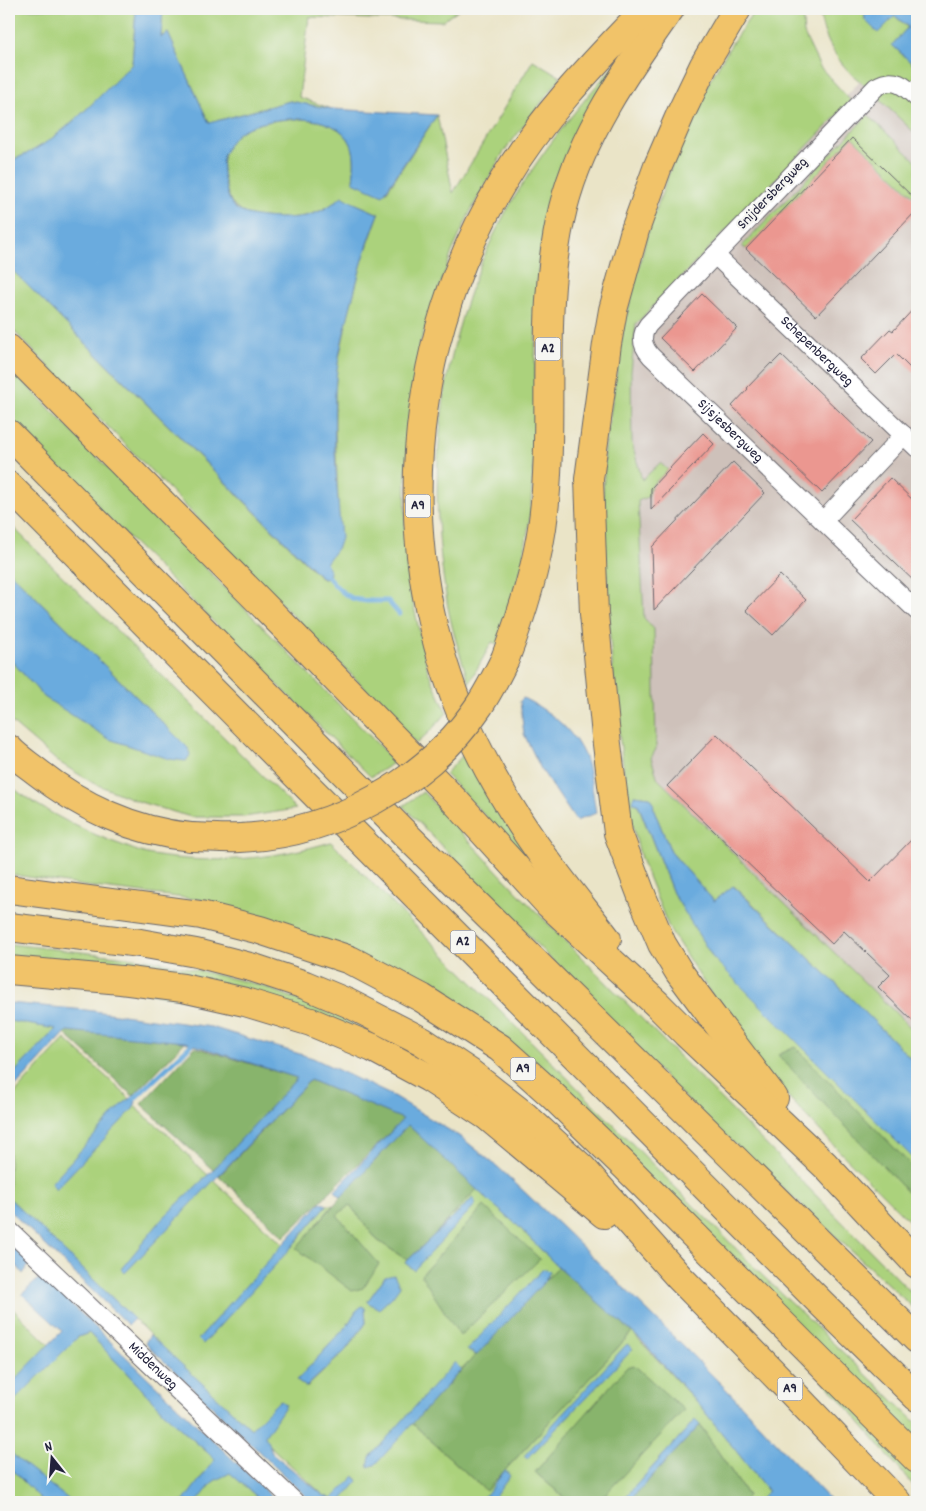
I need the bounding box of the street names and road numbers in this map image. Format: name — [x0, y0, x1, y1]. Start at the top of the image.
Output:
street label: Snijdersbergweg — [733, 153, 813, 235]
street label: Schepenbergweg — [774, 311, 858, 392]
road number: A2 — [536, 338, 560, 360]
street label: Sijsjesbergweg — [692, 394, 768, 469]
road number: A9 — [406, 494, 430, 518]
road number: A2 — [450, 930, 476, 954]
road number: A9 — [510, 1058, 536, 1080]
street label: Middenweg — [122, 1337, 183, 1396]
road number: A9 — [778, 1378, 802, 1400]

